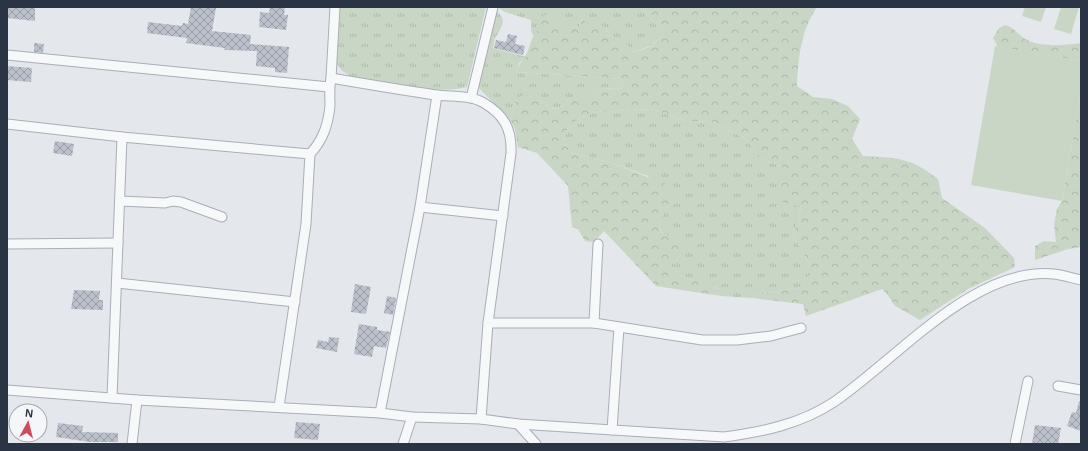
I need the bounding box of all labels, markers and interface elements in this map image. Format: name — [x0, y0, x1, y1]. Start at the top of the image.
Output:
north arrow — [8, 403, 48, 443]
text: N — [25, 407, 34, 420]

